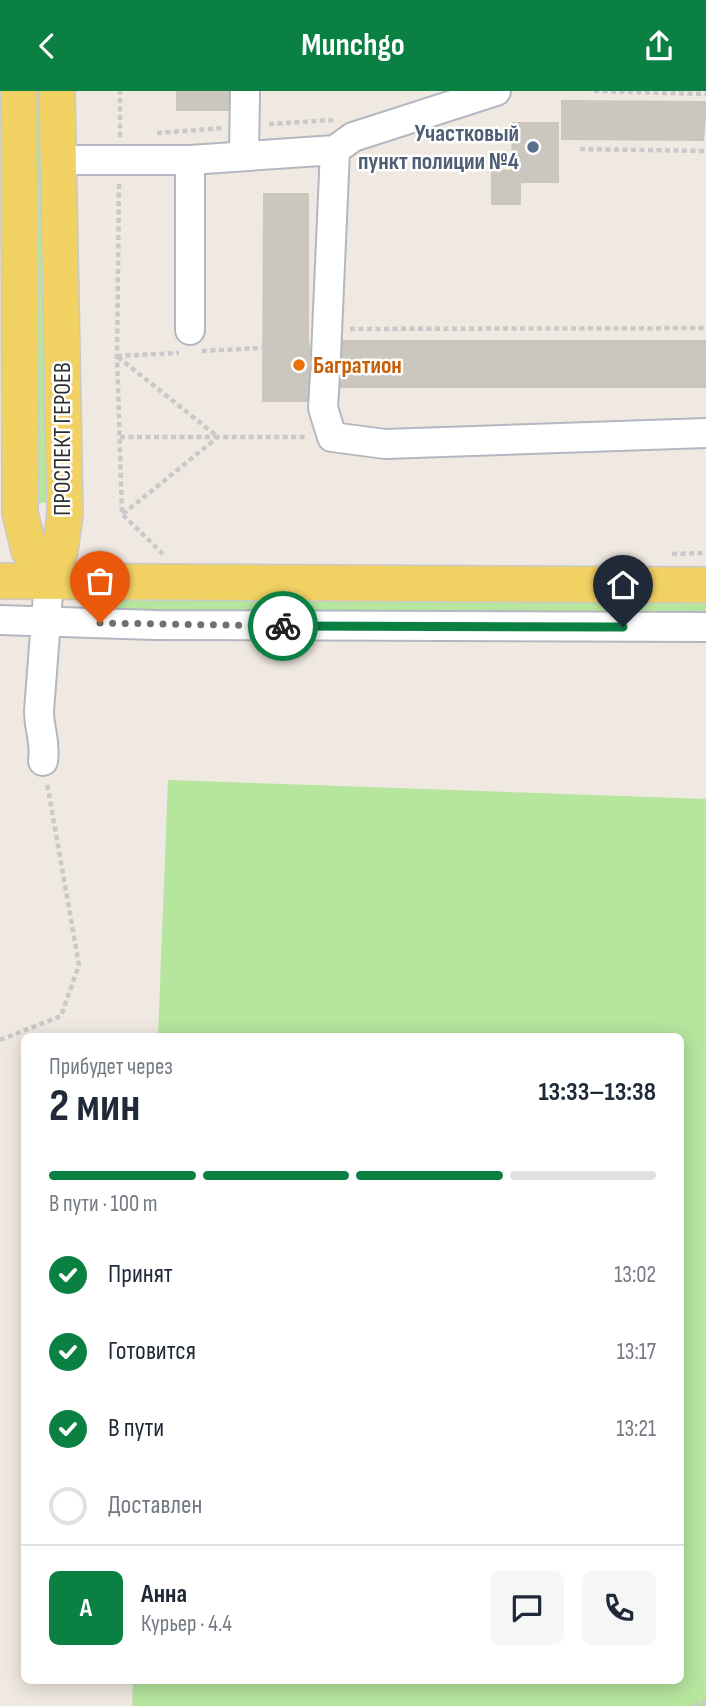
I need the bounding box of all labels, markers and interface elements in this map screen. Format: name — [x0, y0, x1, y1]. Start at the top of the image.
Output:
text: Munchgo — [301, 26, 405, 65]
icon: back — [28, 27, 66, 65]
icon: share — [640, 27, 678, 65]
place label: Участковый пункт полиции №4 — [358, 119, 519, 176]
marker: Участковый пункт полиции №4 — [525, 139, 541, 155]
place label: Багратион — [313, 351, 402, 380]
marker: Багратион — [291, 357, 307, 373]
street label: ПРОСПЕКТ ГЕРОЕВ — [48, 362, 77, 516]
pin — [70, 551, 130, 623]
pin — [593, 555, 653, 627]
icon: bag — [81, 562, 119, 600]
icon: home — [604, 566, 642, 604]
courier — [248, 591, 318, 661]
icon: bike — [264, 607, 302, 645]
text: Прибудет через — [49, 1053, 173, 1081]
text: 13:33–13:38 — [538, 1077, 656, 1108]
text: 2 мин — [49, 1079, 140, 1134]
text: В пути · 100 m — [49, 1190, 158, 1218]
icon: check — [49, 1256, 87, 1294]
text: Принят — [108, 1259, 173, 1290]
text: 13:02 — [614, 1261, 656, 1289]
icon: check — [49, 1333, 87, 1371]
text: Готовится — [108, 1336, 196, 1367]
text: 13:17 — [617, 1338, 656, 1366]
icon: check — [49, 1410, 87, 1448]
text: В пути — [108, 1413, 164, 1444]
text: 13:21 — [616, 1415, 656, 1443]
text: Доставлен — [108, 1490, 202, 1521]
button: chat — [490, 1571, 564, 1645]
button: phone — [582, 1571, 656, 1645]
text: Анна — [141, 1579, 187, 1610]
text: А — [80, 1593, 92, 1624]
text: Курьер · 4.4 — [141, 1610, 232, 1638]

